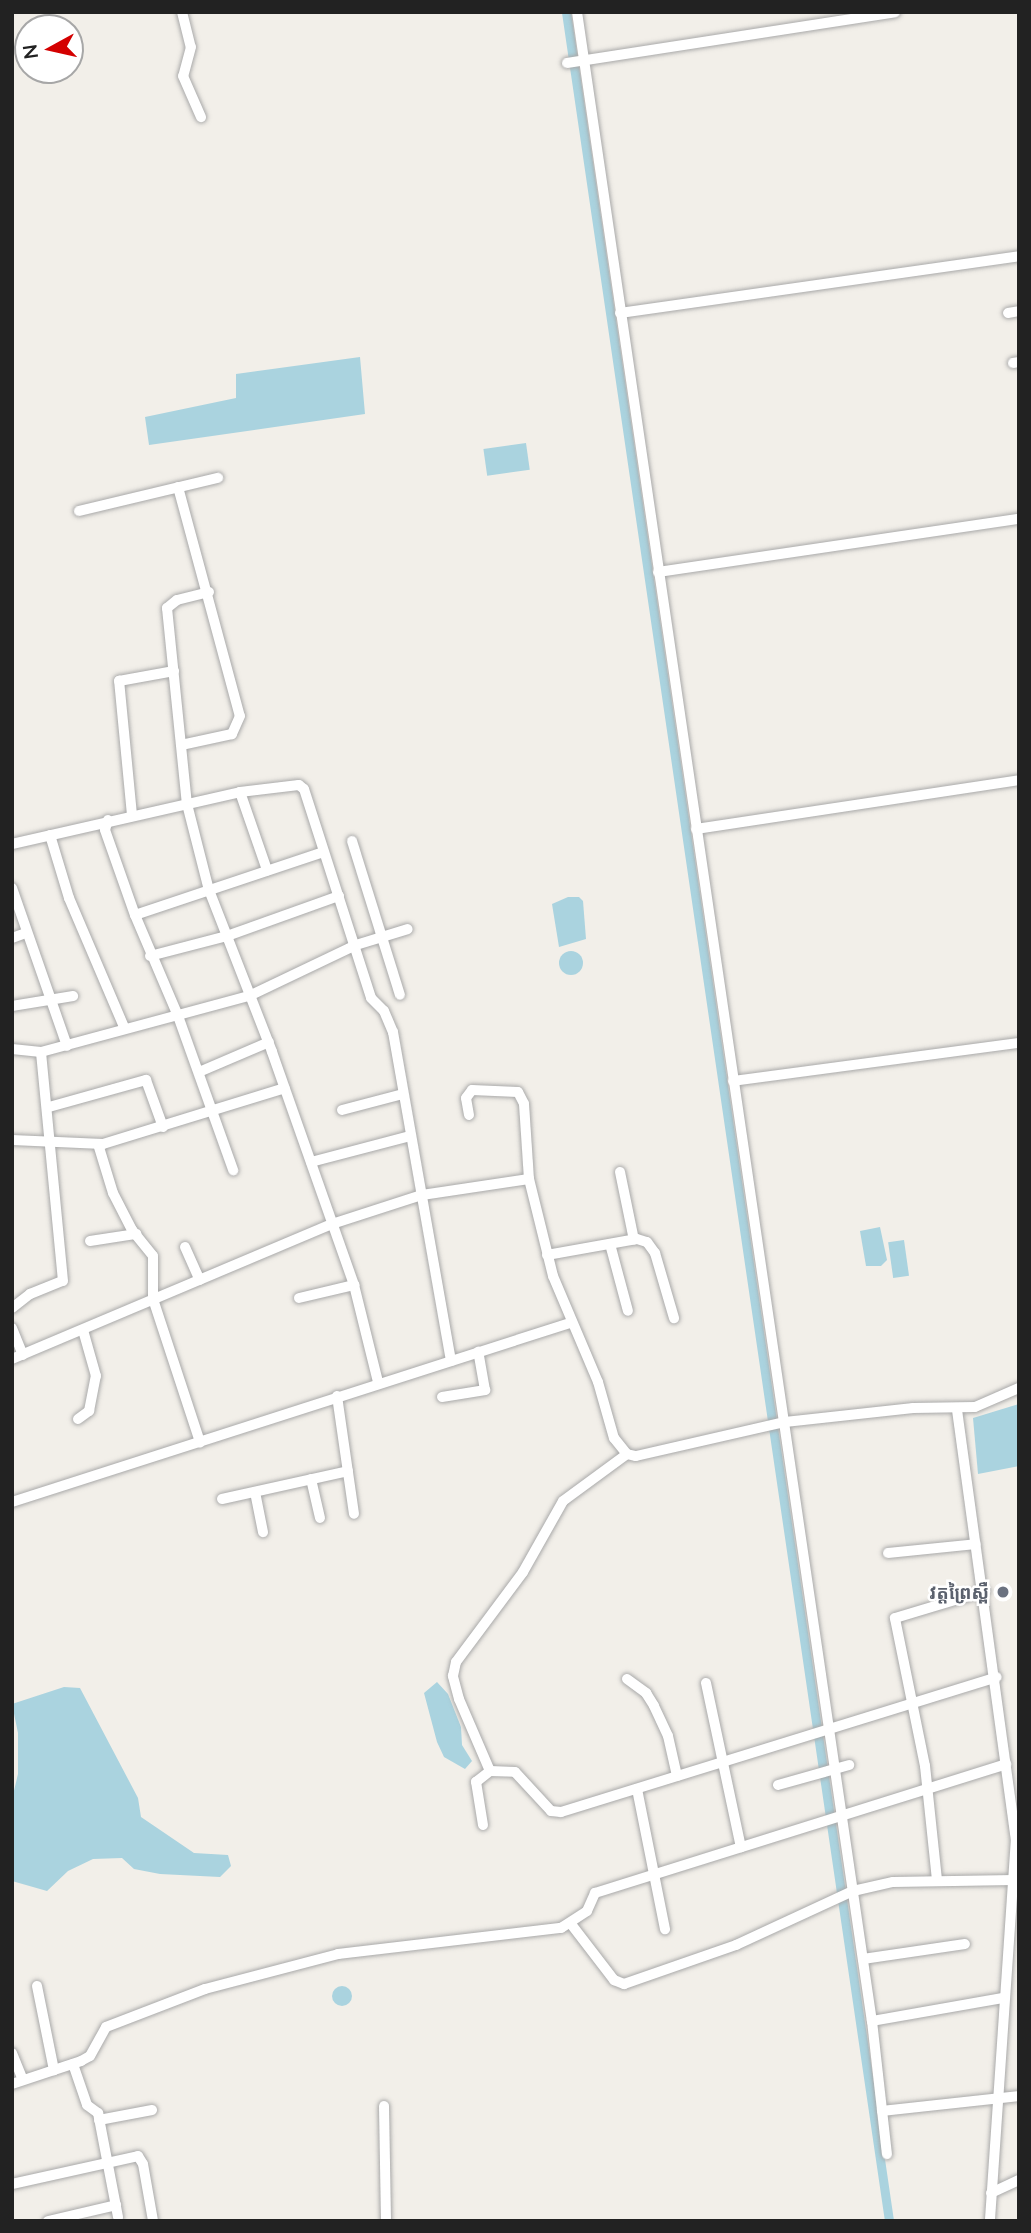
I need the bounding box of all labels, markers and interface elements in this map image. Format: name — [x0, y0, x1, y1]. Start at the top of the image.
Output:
north arrow — [14, 14, 84, 84]
text: N — [17, 43, 42, 61]
place label: វត្តព្រៃស្ពឺ — [929, 1581, 989, 1603]
marker: វត្តព្រៃស្ពឺ — [995, 1584, 1011, 1600]

